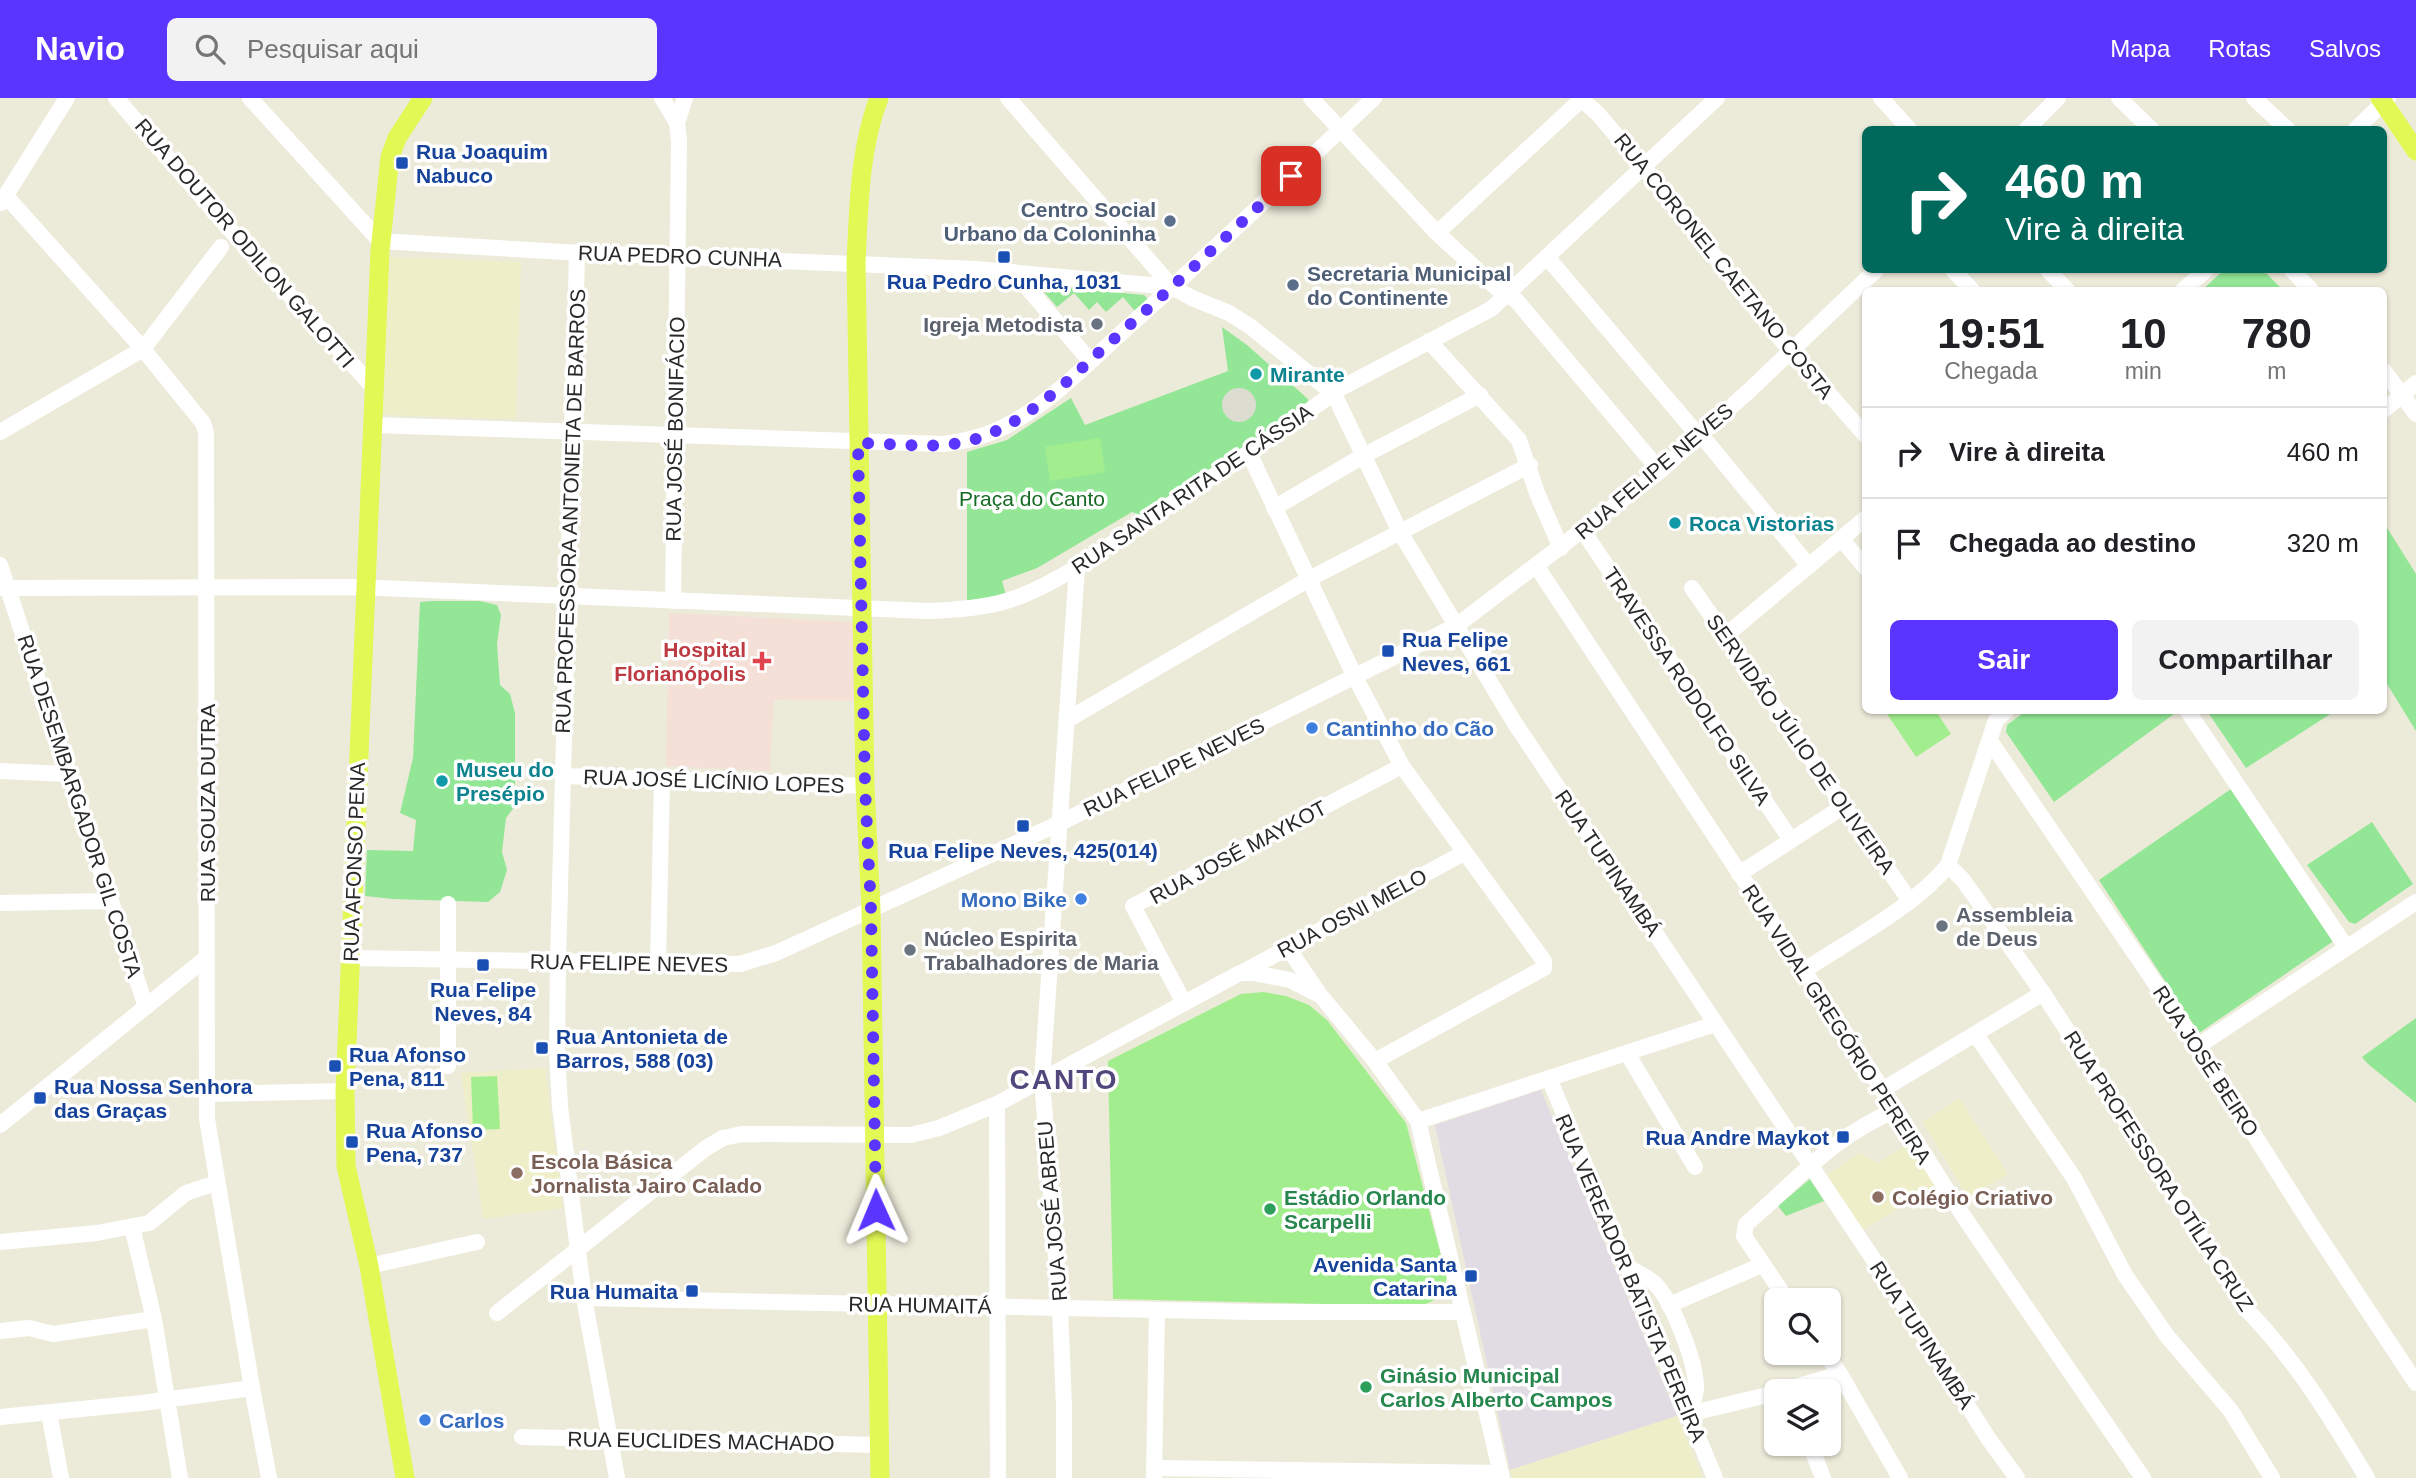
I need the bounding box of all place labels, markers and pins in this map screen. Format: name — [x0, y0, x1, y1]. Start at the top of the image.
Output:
place label: Rua Joaquim Nabuco — [416, 140, 548, 187]
pin — [1261, 146, 1321, 206]
marker: Rua Joaquim Nabuco — [394, 155, 410, 171]
place label: Centro Social Urbano da Coloninha — [944, 198, 1156, 245]
marker: Centro Social Urbano da Coloninha — [1162, 213, 1178, 229]
marker: Rua Pedro Cunha, 1031 — [996, 249, 1012, 265]
place label: Secretaria Municipal do Continente — [1307, 262, 1511, 309]
place label: Rua Pedro Cunha, 1031 — [887, 270, 1122, 293]
marker: Secretaria Municipal do Continente — [1285, 277, 1301, 293]
place label: Igreja Metodista — [923, 313, 1083, 336]
marker: Igreja Metodista — [1089, 316, 1105, 332]
place label: Mirante — [1270, 363, 1345, 386]
marker: Mirante — [1248, 366, 1264, 382]
place label: Roca Vistorias — [1689, 512, 1835, 535]
marker: Roca Vistorias — [1667, 515, 1683, 531]
place label: Rua Felipe Neves, 661 — [1402, 628, 1511, 675]
place label: Hospital Florianópolis — [614, 638, 746, 685]
marker: Rua Felipe Neves, 661 — [1380, 643, 1396, 659]
marker: Hospital Florianópolis — [752, 651, 772, 671]
place label: Cantinho do Cão — [1326, 717, 1494, 740]
marker: Cantinho do Cão — [1304, 720, 1320, 736]
place label: Museu do Presépio — [456, 758, 554, 805]
marker: Museu do Presépio — [434, 773, 450, 789]
marker: Rua Felipe Neves, 425(014) — [1015, 818, 1031, 834]
place label: Rua Felipe Neves, 425(014) — [888, 839, 1158, 862]
place label: Mono Bike — [961, 888, 1067, 911]
marker: Mono Bike — [1073, 891, 1089, 907]
place label: Assembleia de Deus — [1956, 903, 2073, 950]
marker: Assembleia de Deus — [1934, 918, 1950, 934]
place label: Núcleo Espirita Trabalhadores de Maria — [924, 927, 1159, 974]
marker: Núcleo Espirita Trabalhadores de Maria — [902, 942, 918, 958]
marker: Rua Felipe Neves, 84 — [475, 957, 491, 973]
place label: Rua Felipe Neves, 84 — [430, 978, 536, 1025]
place label: Rua Antonieta de Barros, 588 (03) — [556, 1025, 728, 1072]
marker: Rua Antonieta de Barros, 588 (03) — [534, 1040, 550, 1056]
place label: Rua Afonso Pena, 811 — [349, 1043, 466, 1090]
marker: Rua Afonso Pena, 811 — [327, 1058, 343, 1074]
place label: Rua Nossa Senhora das Graças — [54, 1075, 253, 1122]
marker: Rua Nossa Senhora das Graças — [32, 1090, 48, 1106]
place label: Rua Afonso Pena, 737 — [366, 1119, 483, 1166]
place label: Rua Andre Maykot — [1645, 1126, 1829, 1149]
marker: Rua Andre Maykot — [1835, 1129, 1851, 1145]
marker: Rua Afonso Pena, 737 — [344, 1134, 360, 1150]
place label: Escola Básica Jornalista Jairo Calado — [531, 1150, 762, 1197]
marker: Escola Básica Jornalista Jairo Calado — [509, 1165, 525, 1181]
place label: Estádio Orlando Scarpelli — [1284, 1186, 1446, 1233]
place label: Colégio Criativo — [1892, 1186, 2053, 1209]
marker: Colégio Criativo — [1870, 1189, 1886, 1205]
marker: Estádio Orlando Scarpelli — [1262, 1201, 1278, 1217]
place label: Avenida Santa Catarina — [1313, 1253, 1457, 1300]
marker: Avenida Santa Catarina — [1463, 1268, 1479, 1284]
place label: Rua Humaita — [550, 1280, 678, 1303]
marker: Rua Humaita — [684, 1283, 700, 1299]
place label: Ginásio Municipal Carlos Alberto Campos — [1380, 1364, 1613, 1411]
marker: Ginásio Municipal Carlos Alberto Campos — [1358, 1379, 1374, 1395]
place label: Carlos — [439, 1409, 504, 1432]
marker: Carlos — [417, 1412, 433, 1428]

